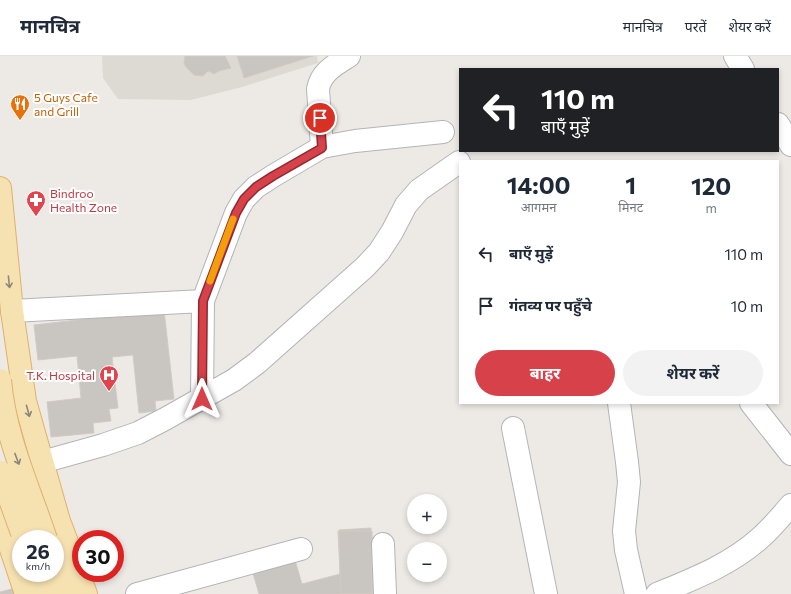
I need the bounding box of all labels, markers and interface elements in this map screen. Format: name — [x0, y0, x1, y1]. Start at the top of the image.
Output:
text: मानचित्र — [20, 14, 80, 37]
text: मानचित्र — [623, 18, 663, 35]
text: परतें — [685, 18, 706, 35]
text: शेयर करें — [728, 18, 771, 35]
text: 110 m — [541, 81, 615, 115]
icon: left — [475, 84, 527, 136]
place label: 5 Guys Cafe and Grill — [34, 90, 98, 118]
restaurant icon: 5 Guys Cafe and Grill — [9, 93, 31, 121]
pin — [303, 101, 337, 135]
icon: arrive — [309, 107, 331, 129]
text: बाएँ मुड़ें — [541, 115, 590, 137]
text: 14:00 — [507, 170, 571, 199]
text: 1 — [625, 170, 636, 199]
text: 120 — [691, 171, 731, 200]
place label: Bindroo Health Zone — [50, 186, 117, 214]
pharmacy icon: Bindroo Health Zone — [25, 189, 47, 217]
text: आगमन — [521, 199, 556, 215]
text: मिनट — [618, 199, 643, 215]
text: m — [705, 200, 717, 216]
icon: left — [475, 243, 497, 265]
text: बाएँ मुड़ें — [509, 244, 553, 262]
text: 110 m — [724, 245, 763, 263]
one-way arrow — [5, 275, 12, 288]
icon: arrive — [475, 295, 497, 317]
text: गंतव्य पर पहुँचे — [509, 296, 592, 314]
text: 10 m — [731, 297, 763, 315]
button: बाहर — [475, 350, 615, 396]
button: शेयर करें — [623, 350, 763, 396]
hospital icon: T.K. Hospital — [98, 364, 120, 392]
place label: T.K. Hospital — [26, 368, 95, 382]
position arrow — [181, 378, 223, 420]
one-way arrow — [25, 404, 32, 417]
one-way arrow — [13, 453, 21, 465]
map controls — [407, 494, 447, 582]
button: + — [407, 494, 447, 534]
speed limit sign: 30 — [72, 530, 124, 582]
text: 26 — [26, 539, 50, 563]
button: − — [407, 542, 447, 582]
text: km/h — [26, 560, 50, 572]

